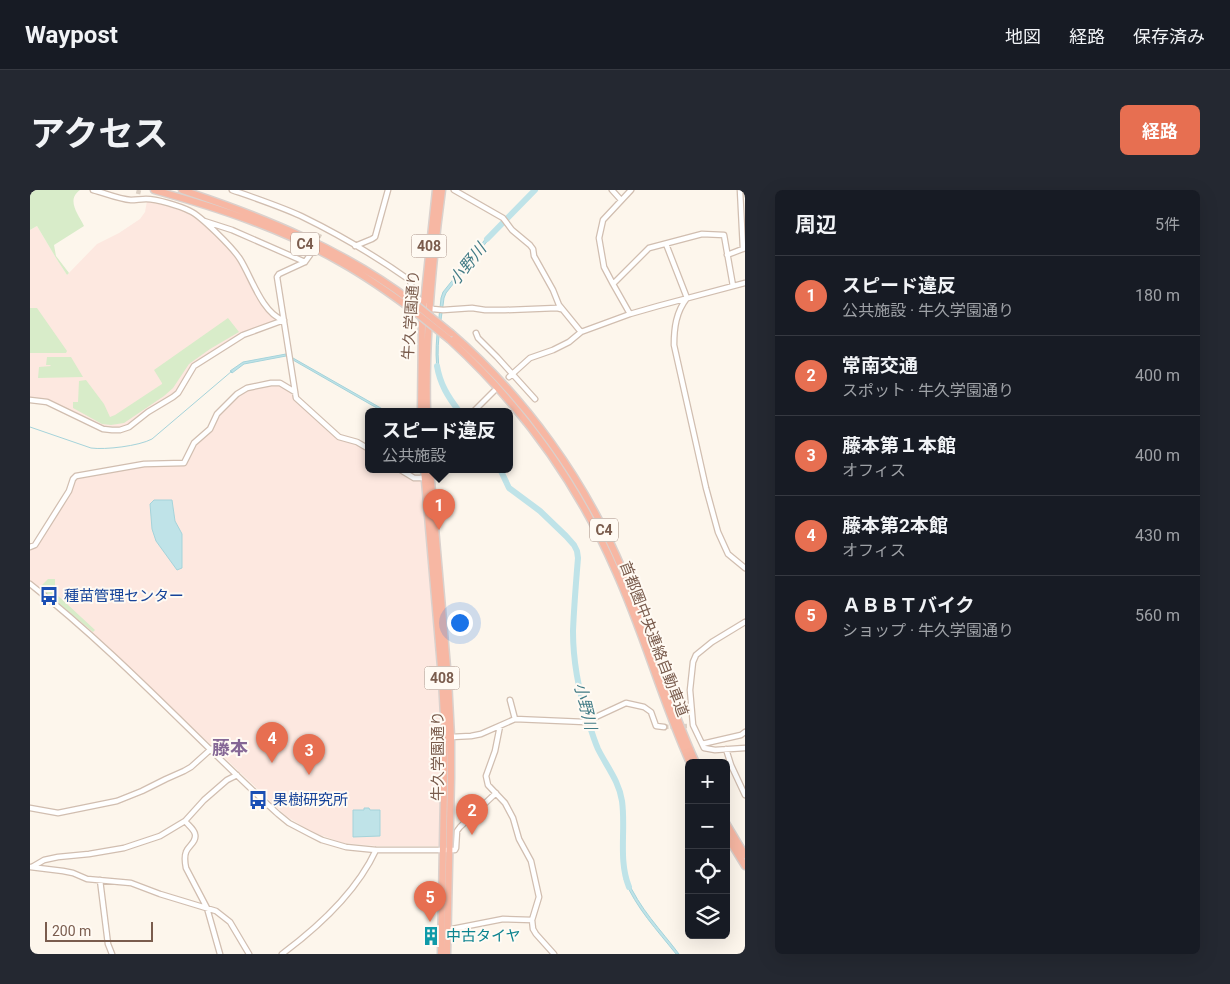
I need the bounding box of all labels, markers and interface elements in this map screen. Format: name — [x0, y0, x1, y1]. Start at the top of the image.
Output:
text: Waypost — [25, 21, 118, 49]
text: 地図 — [1005, 26, 1041, 47]
text: 経路 — [1069, 26, 1105, 47]
text: 保存済み — [1133, 26, 1205, 47]
button: 経路 — [1120, 105, 1200, 155]
text: アクセス — [30, 114, 168, 155]
text: 周辺 — [795, 213, 837, 237]
text: 5件 — [1155, 215, 1180, 234]
road number: C4 — [291, 232, 319, 256]
road number: 408 — [412, 234, 446, 258]
water label: 小野川 — [445, 238, 491, 289]
street label: 牛久学園通り — [399, 269, 423, 361]
text: スピード違反 — [842, 274, 956, 297]
text: 1 — [806, 286, 816, 305]
text: 180 m — [1135, 286, 1180, 305]
text: 公共施設 · 牛久学園通り — [842, 301, 1014, 320]
text: 常南交通 — [842, 354, 918, 377]
text: 2 — [806, 366, 816, 385]
text: 400 m — [1135, 366, 1180, 385]
text: スポット · 牛久学園通り — [842, 381, 1014, 400]
popup — [365, 408, 513, 473]
text: スピード違反 — [382, 419, 496, 442]
text: 藤本第１本館 — [842, 434, 956, 457]
text: 公共施設 — [382, 446, 446, 465]
text: 3 — [806, 446, 816, 465]
text: 400 m — [1135, 446, 1180, 465]
text: オフィス — [842, 461, 906, 480]
pin: 1 — [423, 489, 455, 530]
text: 藤本第2本館 — [842, 514, 948, 537]
road number: C4 — [590, 518, 618, 542]
text: 4 — [806, 526, 816, 545]
text: 430 m — [1135, 526, 1180, 545]
text: オフィス — [842, 541, 906, 560]
street label: 首都圏中央連絡自動車道 — [616, 559, 692, 719]
bus stop icon: 種苗管理センター — [38, 585, 60, 607]
place label: 種苗管理センター — [64, 587, 184, 605]
text: ＡＢＢＴバイク — [842, 594, 975, 617]
text: 5 — [806, 606, 816, 625]
text: 560 m — [1135, 606, 1180, 625]
your location — [447, 610, 473, 636]
text: ショップ · 牛久学園通り — [842, 621, 1014, 640]
road number: 408 — [424, 666, 460, 689]
water label: 小野川 — [570, 681, 601, 734]
street label: 牛久学園通り — [429, 711, 447, 801]
pin: 4 — [256, 722, 288, 763]
pin: 3 — [293, 734, 325, 775]
district label: 藤本 — [212, 737, 248, 758]
map controls — [685, 759, 730, 939]
button: + — [685, 759, 730, 804]
bus stop icon: 果樹研究所 — [247, 789, 269, 811]
place label: 果樹研究所 — [273, 791, 348, 809]
pin: 2 — [456, 794, 488, 835]
button: − — [685, 804, 730, 849]
button: locate — [685, 849, 730, 894]
pin: 5 — [414, 881, 446, 922]
button: layers — [685, 894, 730, 939]
scale bar — [45, 919, 152, 942]
text: 200 m — [52, 923, 91, 939]
building icon: 中古タイヤ — [420, 925, 442, 947]
place label: 中古タイヤ — [446, 927, 521, 945]

